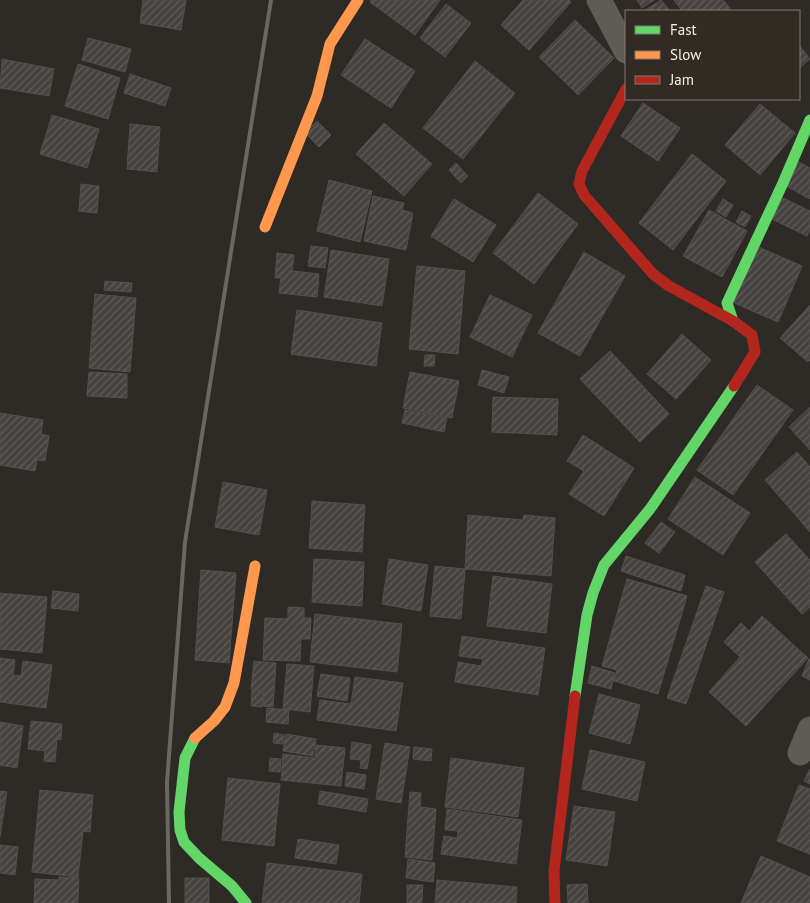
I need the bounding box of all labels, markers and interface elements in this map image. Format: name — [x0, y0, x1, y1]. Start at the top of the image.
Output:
legend — [625, 10, 800, 100]
text: Fast — [670, 20, 697, 39]
text: Slow — [670, 45, 701, 64]
text: Jam — [669, 70, 694, 89]

